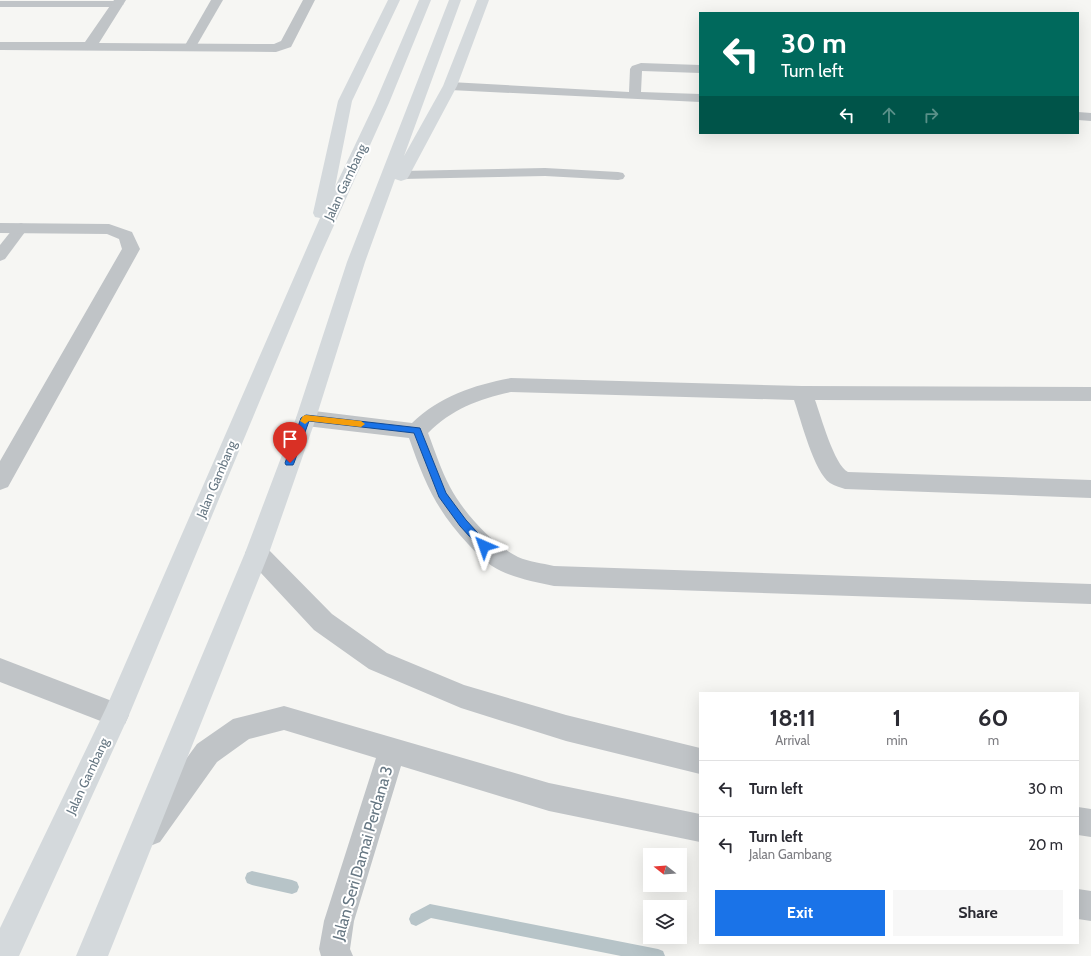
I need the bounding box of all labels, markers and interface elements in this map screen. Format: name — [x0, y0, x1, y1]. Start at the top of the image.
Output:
text: 30 m — [781, 26, 847, 60]
icon: left — [715, 28, 767, 80]
text: Turn left — [781, 60, 844, 82]
icon: left — [836, 104, 858, 126]
icon: ahead — [878, 104, 900, 126]
icon: right — [920, 104, 942, 126]
street label: Jalan Gambang — [320, 141, 370, 224]
pin — [273, 422, 307, 463]
icon: arrive — [279, 428, 301, 450]
street label: Jalan Gambang — [192, 437, 240, 521]
position arrow — [463, 525, 505, 567]
text: 18:11 — [769, 703, 816, 732]
text: 1 — [893, 703, 901, 732]
text: 60 — [978, 703, 1009, 732]
text: Arrival — [775, 732, 810, 748]
text: min — [886, 732, 908, 748]
text: m — [988, 732, 999, 748]
street label: Jalan Gambang — [62, 735, 112, 818]
street label: Jalan Seri Damai Perdana 3 — [328, 764, 396, 943]
icon: left — [715, 778, 737, 800]
text: Turn left — [749, 780, 803, 798]
text: 30 m — [1028, 780, 1063, 798]
text: Turn left — [749, 828, 803, 846]
icon: left — [715, 834, 737, 856]
text: 20 m — [1028, 836, 1063, 854]
text: Jalan Gambang — [749, 846, 832, 862]
north arrow — [643, 848, 687, 892]
map controls — [643, 848, 687, 944]
button: Exit — [715, 890, 885, 936]
button: Share — [893, 890, 1063, 936]
button: layers — [643, 900, 687, 944]

